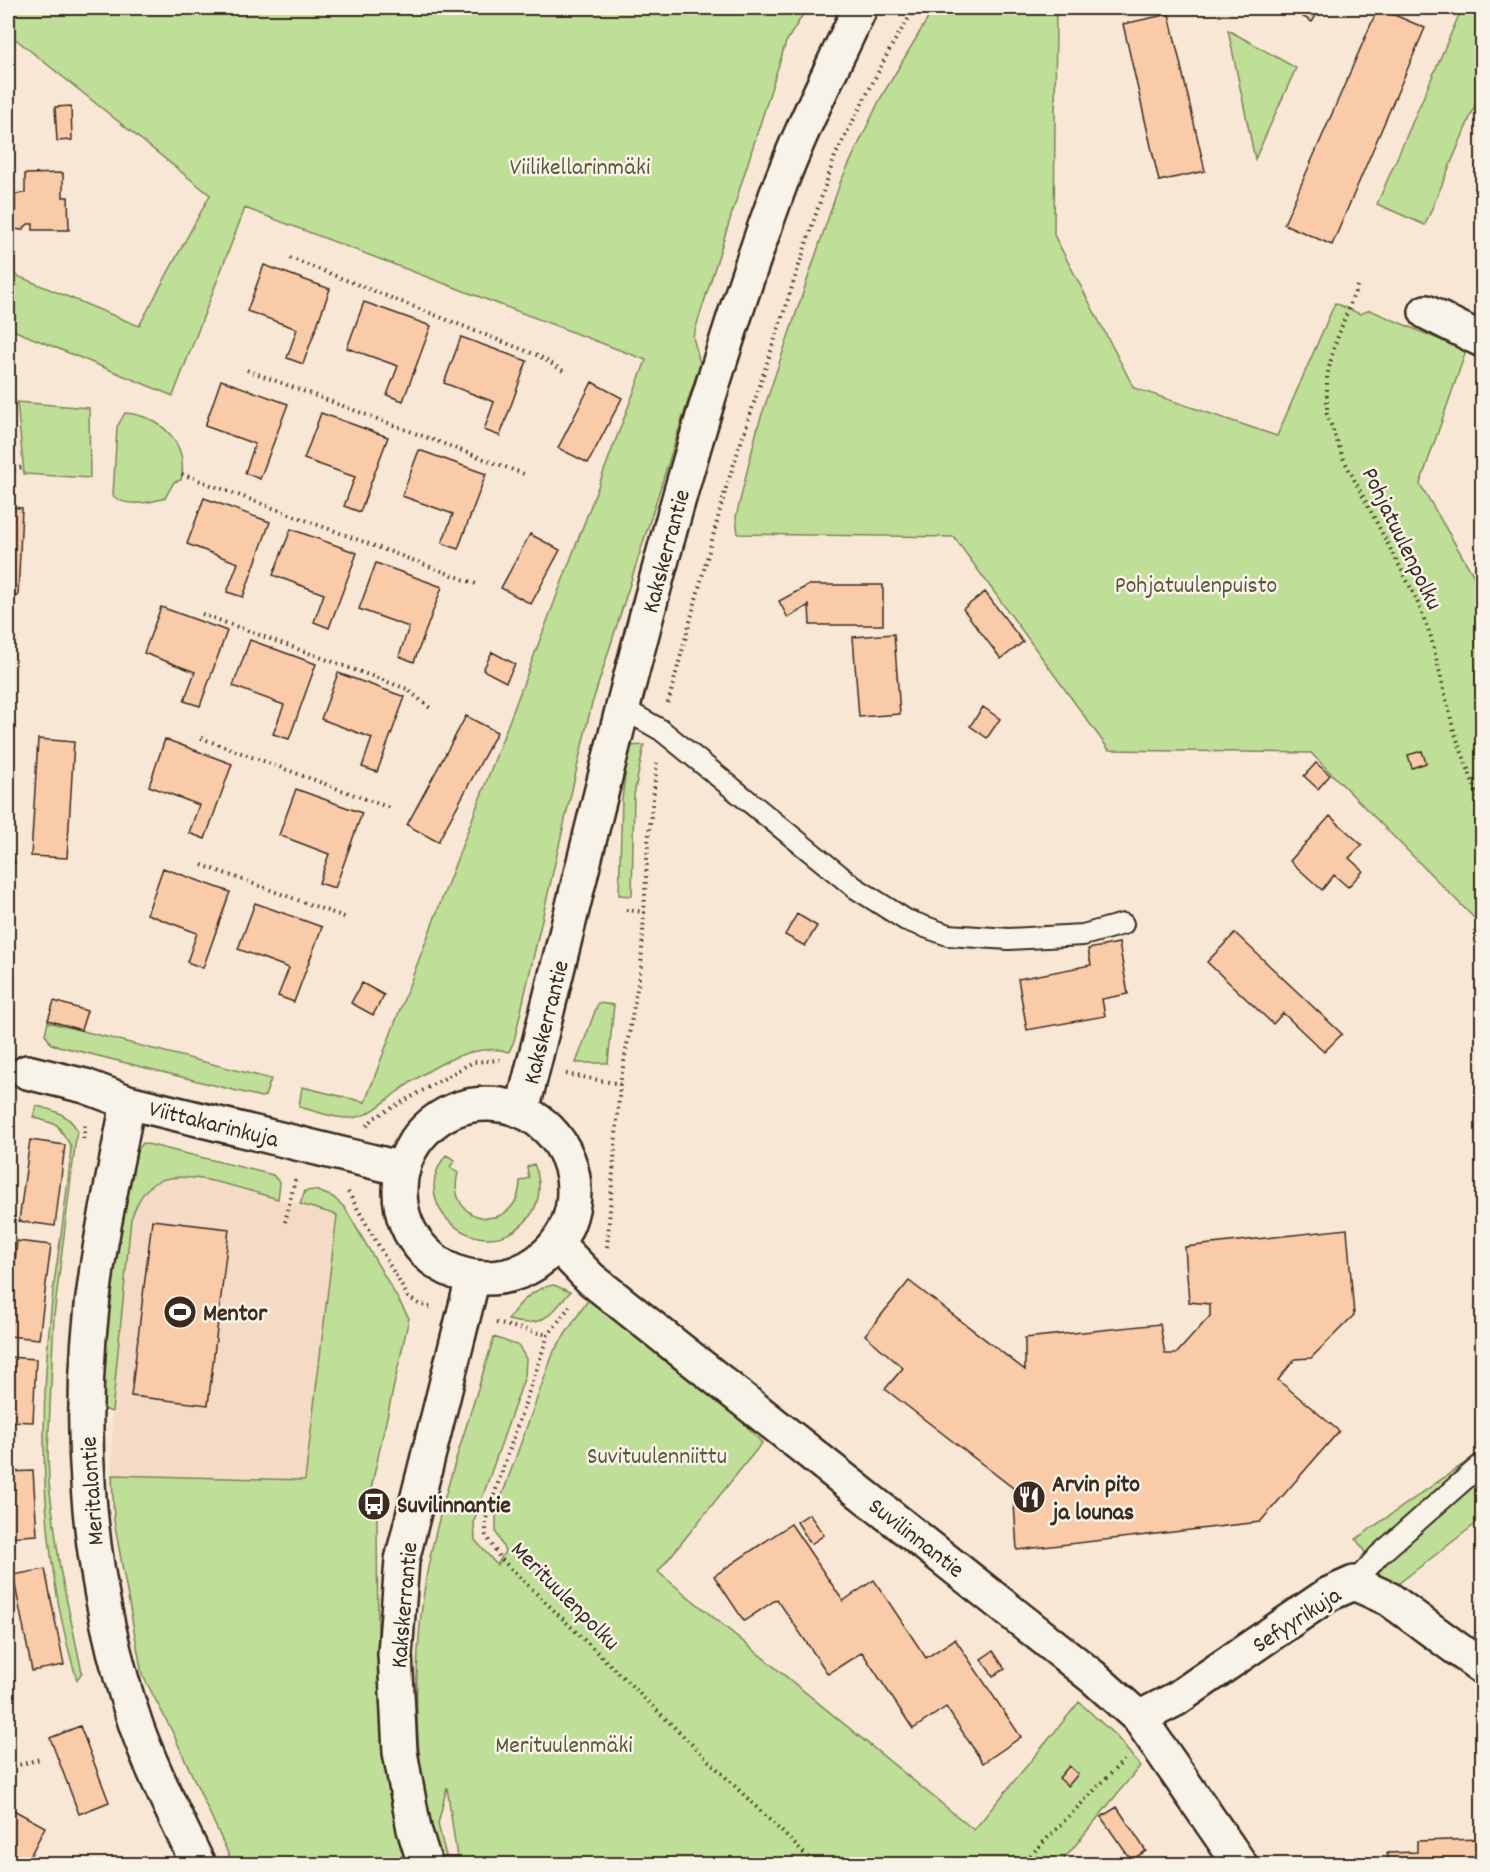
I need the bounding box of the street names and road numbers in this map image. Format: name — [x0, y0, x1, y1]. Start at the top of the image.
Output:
street label: Pohjatuulenpolku — [1351, 462, 1449, 616]
street label: Kakskerrantie — [635, 486, 701, 617]
street label: Kakskerrantie — [516, 957, 580, 1088]
street label: Viittakarinkuja — [145, 1093, 282, 1159]
street label: Meritalontie — [73, 1435, 115, 1547]
street label: Suvilinnantie — [860, 1491, 970, 1588]
street label: Merituulenpolku — [501, 1535, 626, 1660]
street label: Kakskerrantie — [384, 1541, 428, 1670]
street label: Sefyyrikuja — [1246, 1580, 1349, 1663]

